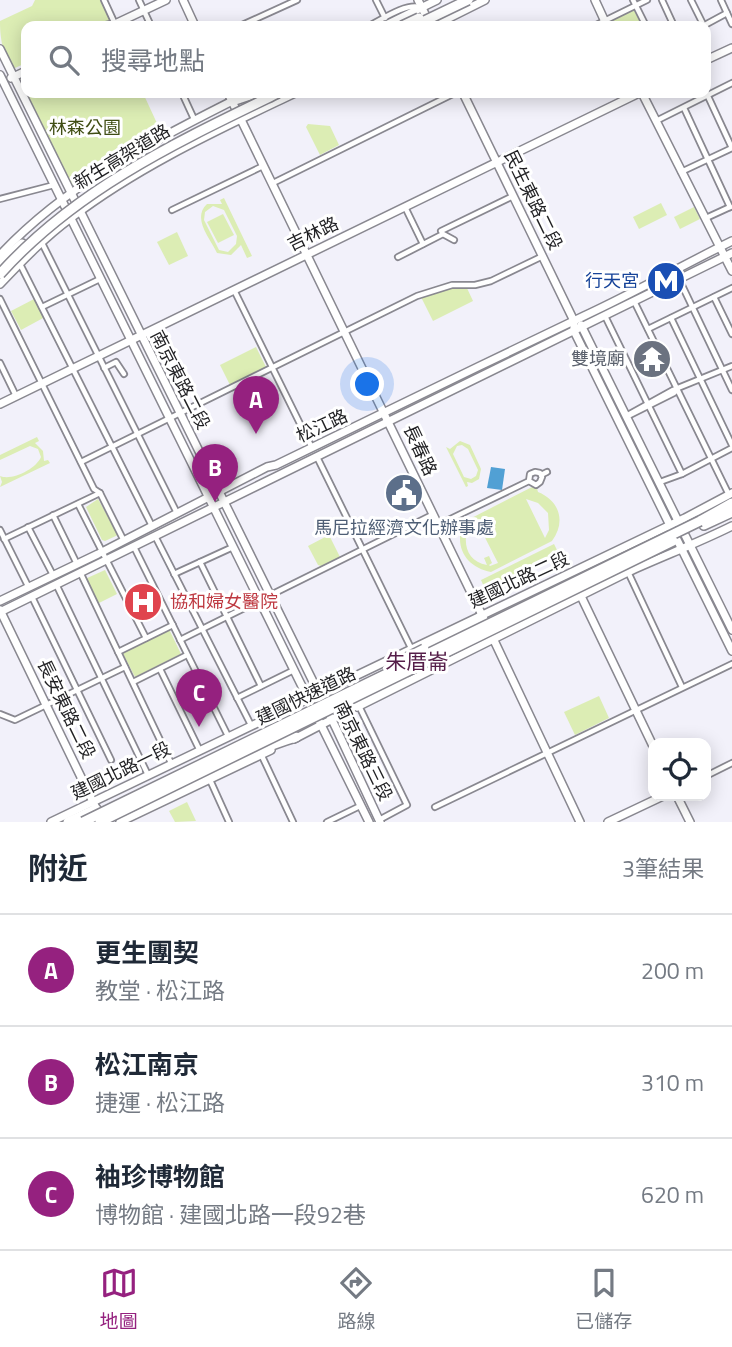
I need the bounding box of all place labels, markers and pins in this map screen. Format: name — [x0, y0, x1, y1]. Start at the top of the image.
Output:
metro station icon: 行天宮 — [645, 260, 687, 302]
place label: 行天宮 — [585, 267, 639, 294]
temple icon: 雙境廟 — [631, 338, 673, 380]
place label: 雙境廟 — [571, 345, 625, 372]
pin: A — [233, 376, 279, 434]
pin: B — [192, 444, 238, 502]
public building icon: 馬尼拉經濟文化辦事處 — [383, 472, 425, 514]
place label: 馬尼拉經濟文化辦事處 — [314, 514, 494, 541]
hospital icon: 協和婦女醫院 — [122, 581, 164, 623]
place label: 協和婦女醫院 — [170, 588, 278, 615]
pin: C — [176, 669, 222, 727]

